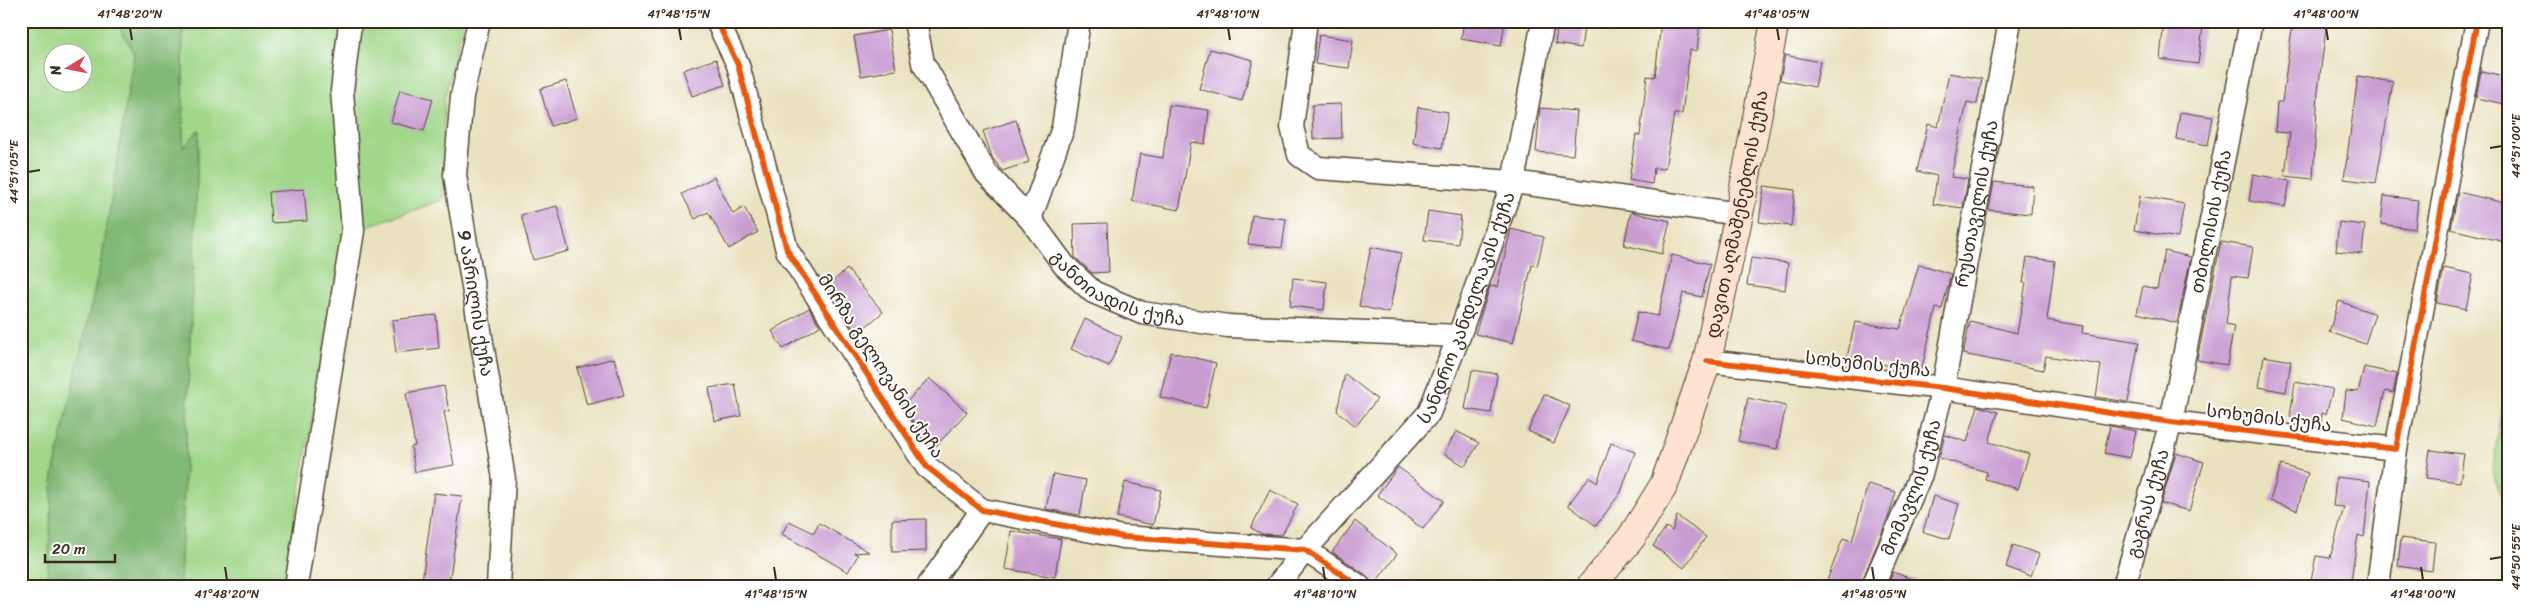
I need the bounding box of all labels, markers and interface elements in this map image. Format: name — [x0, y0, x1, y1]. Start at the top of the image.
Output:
text: 41°48'20"N — [98, 3, 163, 25]
text: 41°48'15"N — [648, 3, 711, 25]
text: 41°48'10"N — [1196, 3, 1260, 25]
text: 41°48'05"N — [1744, 3, 1810, 25]
text: 41°48'00"N — [2293, 3, 2359, 25]
north arrow — [42, 42, 92, 92]
text: N — [42, 63, 69, 78]
street label: დავით აღმაშენებლის ქუჩა — [1696, 88, 1778, 341]
text: 44°51'00"E — [2505, 113, 2527, 178]
street label: რუსთაველის ქუჩა — [1946, 117, 2008, 290]
text: 44°51'05"E — [3, 139, 25, 204]
street label: თბილისის ქუჩა — [2181, 147, 2241, 296]
street label: სანდრო კანდელაკის ქუჩა — [1409, 187, 1524, 432]
street label: 9 აპრილის ქუჩა — [448, 227, 503, 379]
street label: განთიადის ქუჩა — [1042, 243, 1187, 335]
street label: მირზა გელოვანის ქუჩა — [809, 267, 953, 465]
street label: სოხუმის ქუჩა — [1804, 342, 1932, 386]
street label: სოხუმის ქუჩა — [2205, 394, 2333, 442]
street label: მომავლის ქუჩა — [1872, 416, 1950, 561]
street label: გაგრას ქუჩა — [2117, 445, 2179, 562]
text: 44°50'55"E — [2505, 523, 2527, 590]
scale bar — [45, 532, 115, 564]
text: 20 m — [52, 536, 86, 562]
text: 41°48'20"N — [195, 583, 260, 605]
text: 41°48'15"N — [745, 583, 808, 605]
text: 41°48'10"N — [1293, 583, 1357, 605]
text: 41°48'05"N — [1841, 583, 1907, 605]
text: 41°48'00"N — [2390, 583, 2456, 605]

